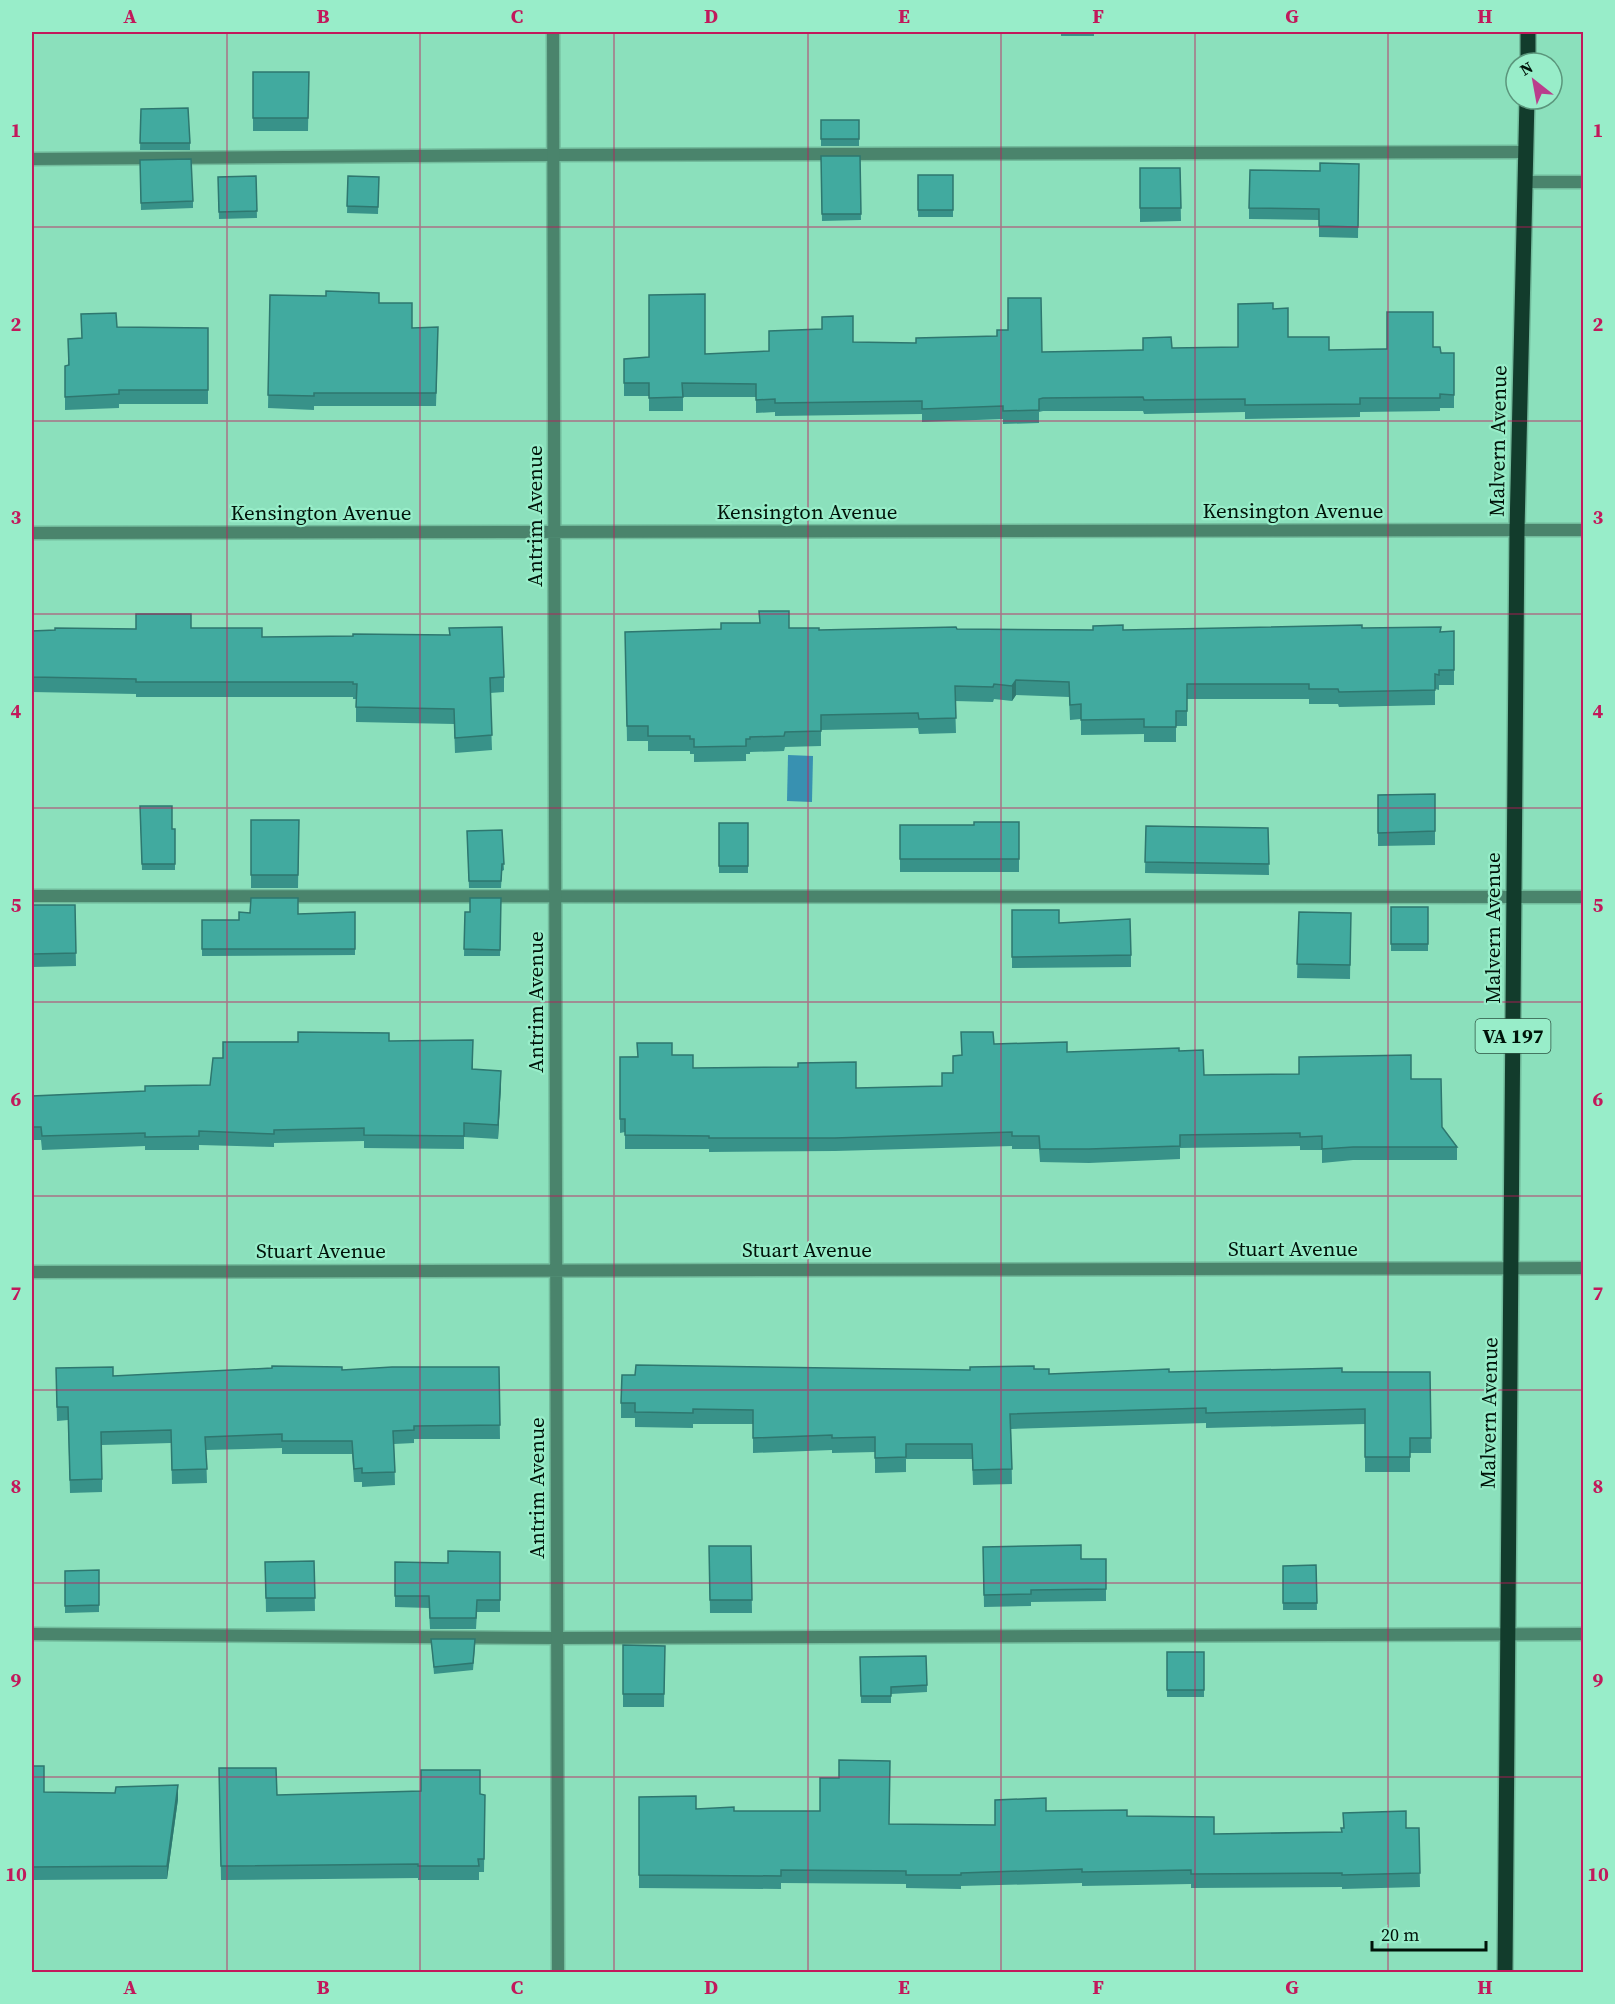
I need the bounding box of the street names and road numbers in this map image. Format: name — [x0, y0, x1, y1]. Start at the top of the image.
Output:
street label: Malvern Avenue — [1482, 365, 1513, 517]
street label: Antrim Avenue — [520, 445, 549, 587]
street label: Kensington Avenue — [1203, 496, 1383, 525]
street label: Kensington Avenue — [717, 497, 897, 526]
street label: Kensington Avenue — [231, 498, 411, 527]
street label: Malvern Avenue — [1478, 852, 1507, 1004]
street label: Antrim Avenue — [521, 931, 550, 1073]
road number: VA 197 — [1476, 1019, 1550, 1053]
street label: Stuart Avenue — [1228, 1234, 1358, 1263]
street label: Stuart Avenue — [742, 1235, 872, 1264]
street label: Stuart Avenue — [256, 1236, 386, 1265]
street label: Malvern Avenue — [1473, 1337, 1504, 1489]
street label: Antrim Avenue — [522, 1417, 551, 1559]

